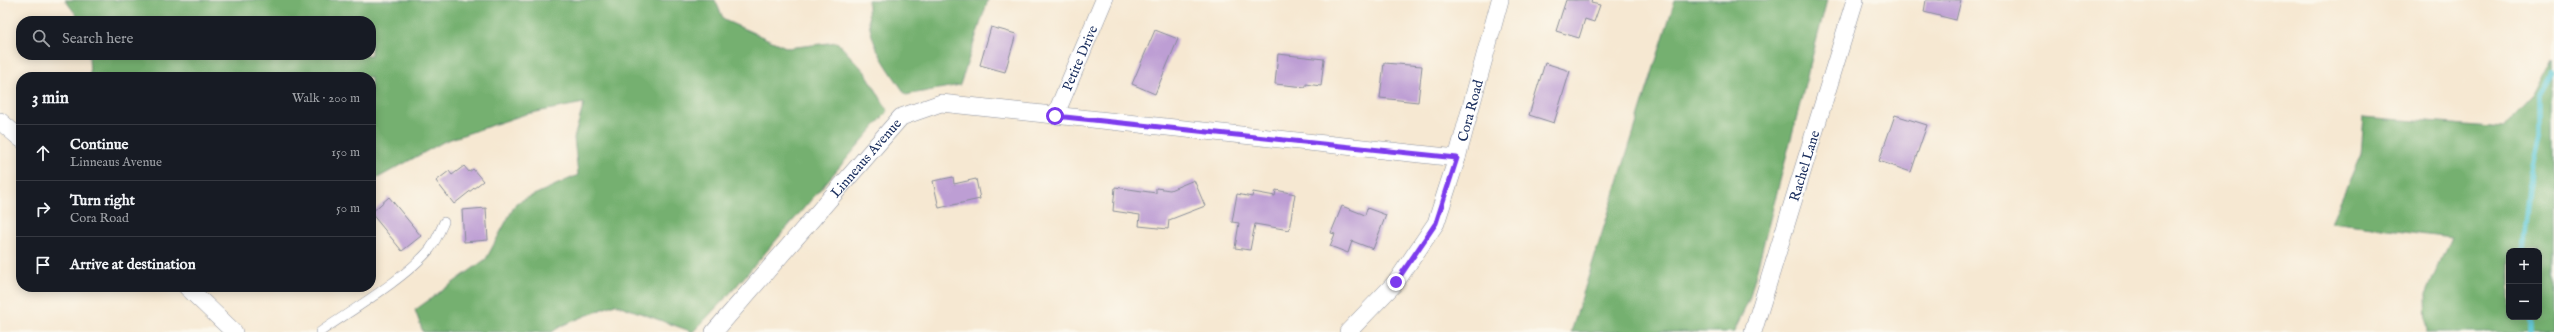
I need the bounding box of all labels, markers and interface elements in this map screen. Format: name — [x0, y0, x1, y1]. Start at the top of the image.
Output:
search box — [16, 16, 376, 60]
street label: Petite Drive — [1059, 22, 1103, 94]
icon: search — [30, 27, 52, 49]
text: Search here — [62, 29, 133, 48]
street label: Cora Road — [1454, 77, 1488, 144]
text: 3 min — [32, 88, 69, 109]
text: Walk · 200 m — [292, 90, 360, 107]
route start — [1046, 107, 1064, 125]
street label: Linneaus Avenue — [827, 115, 906, 202]
street label: Rachel Lane — [1786, 128, 1825, 204]
text: Continue — [70, 135, 128, 154]
icon: ahead — [32, 142, 54, 164]
text: 150 m — [331, 144, 360, 161]
text: Linneaus Avenue — [70, 154, 162, 171]
text: Turn right — [70, 191, 135, 210]
icon: right — [32, 198, 54, 220]
text: 50 m — [336, 200, 360, 217]
text: Cora Road — [70, 210, 129, 227]
map controls — [2506, 248, 2542, 320]
button: + — [2506, 248, 2542, 284]
icon: arrive — [32, 254, 54, 276]
text: Arrive at destination — [70, 255, 196, 274]
route end — [1387, 273, 1405, 291]
button: − — [2506, 284, 2542, 320]

